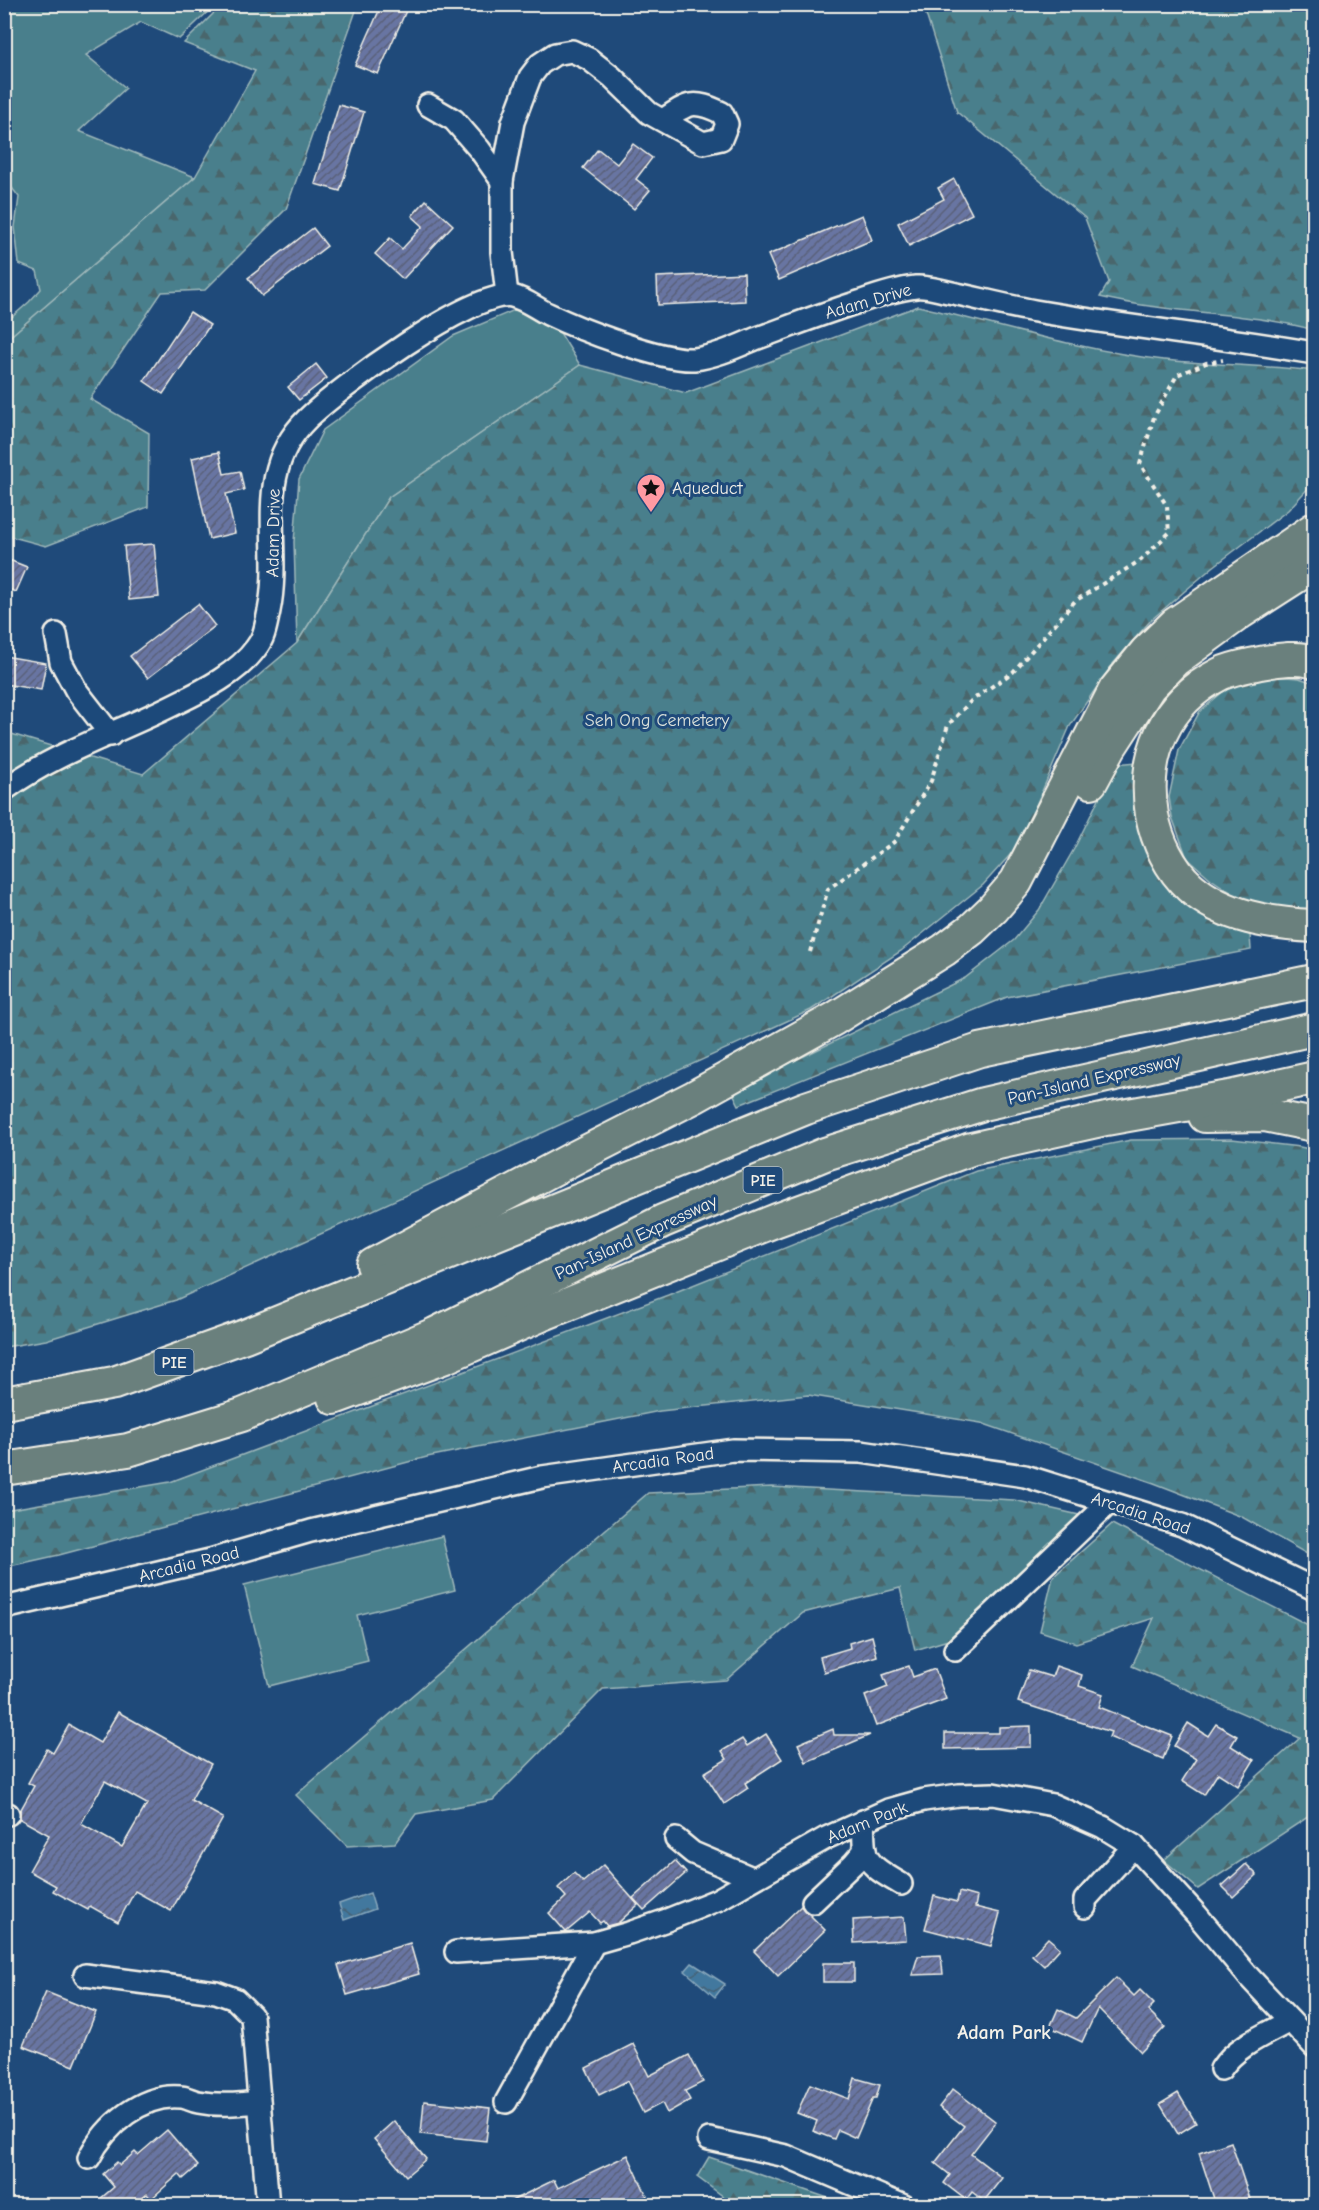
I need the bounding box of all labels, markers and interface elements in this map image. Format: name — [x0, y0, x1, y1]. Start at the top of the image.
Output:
street label: Adam Drive — [823, 279, 914, 324]
place icon: Aqueduct — [635, 472, 667, 514]
place label: Aqueduct — [672, 478, 743, 499]
street label: Adam Drive — [262, 488, 285, 578]
park label: Seh Ong Cemetery — [585, 710, 730, 731]
street label: Pan-Island Expressway — [1006, 1049, 1183, 1110]
road number: PIE — [744, 1167, 783, 1193]
street label: Pan-Island Expressway — [552, 1190, 722, 1284]
road number: PIE — [154, 1349, 194, 1375]
street label: Arcadia Road — [611, 1443, 715, 1478]
street label: Arcadia Road — [1089, 1488, 1193, 1539]
street label: Arcadia Road — [137, 1542, 242, 1587]
street label: Adam Park — [824, 1797, 911, 1848]
district label: Adam Park — [957, 2021, 1051, 2044]

